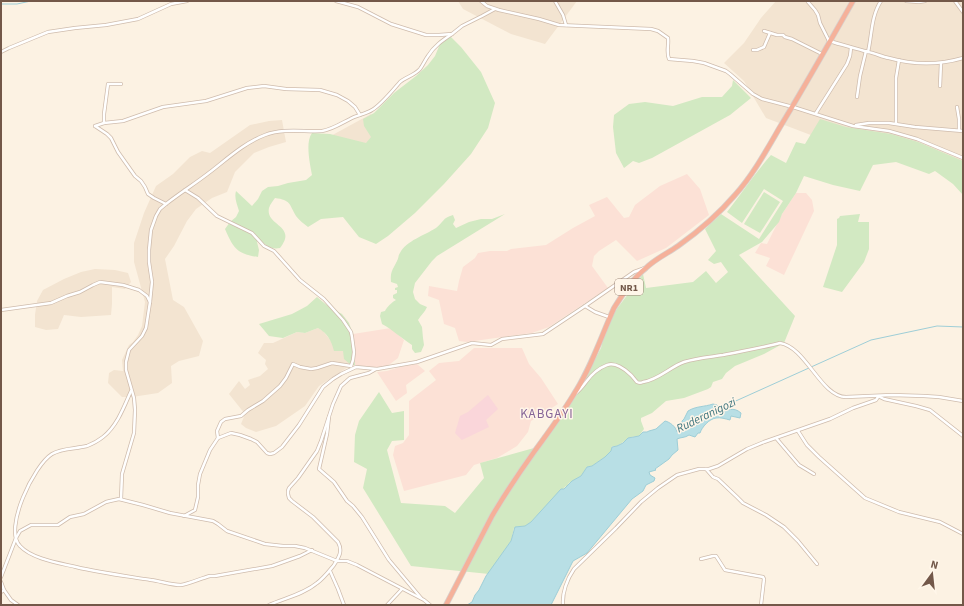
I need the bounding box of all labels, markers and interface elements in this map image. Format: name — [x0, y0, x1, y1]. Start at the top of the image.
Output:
road number: NR1 — [615, 279, 643, 295]
water label: Ruderanigozi — [673, 394, 739, 437]
district label: KABGAYI — [520, 405, 574, 423]
north arrow — [912, 554, 952, 594]
text: N — [929, 557, 940, 573]

